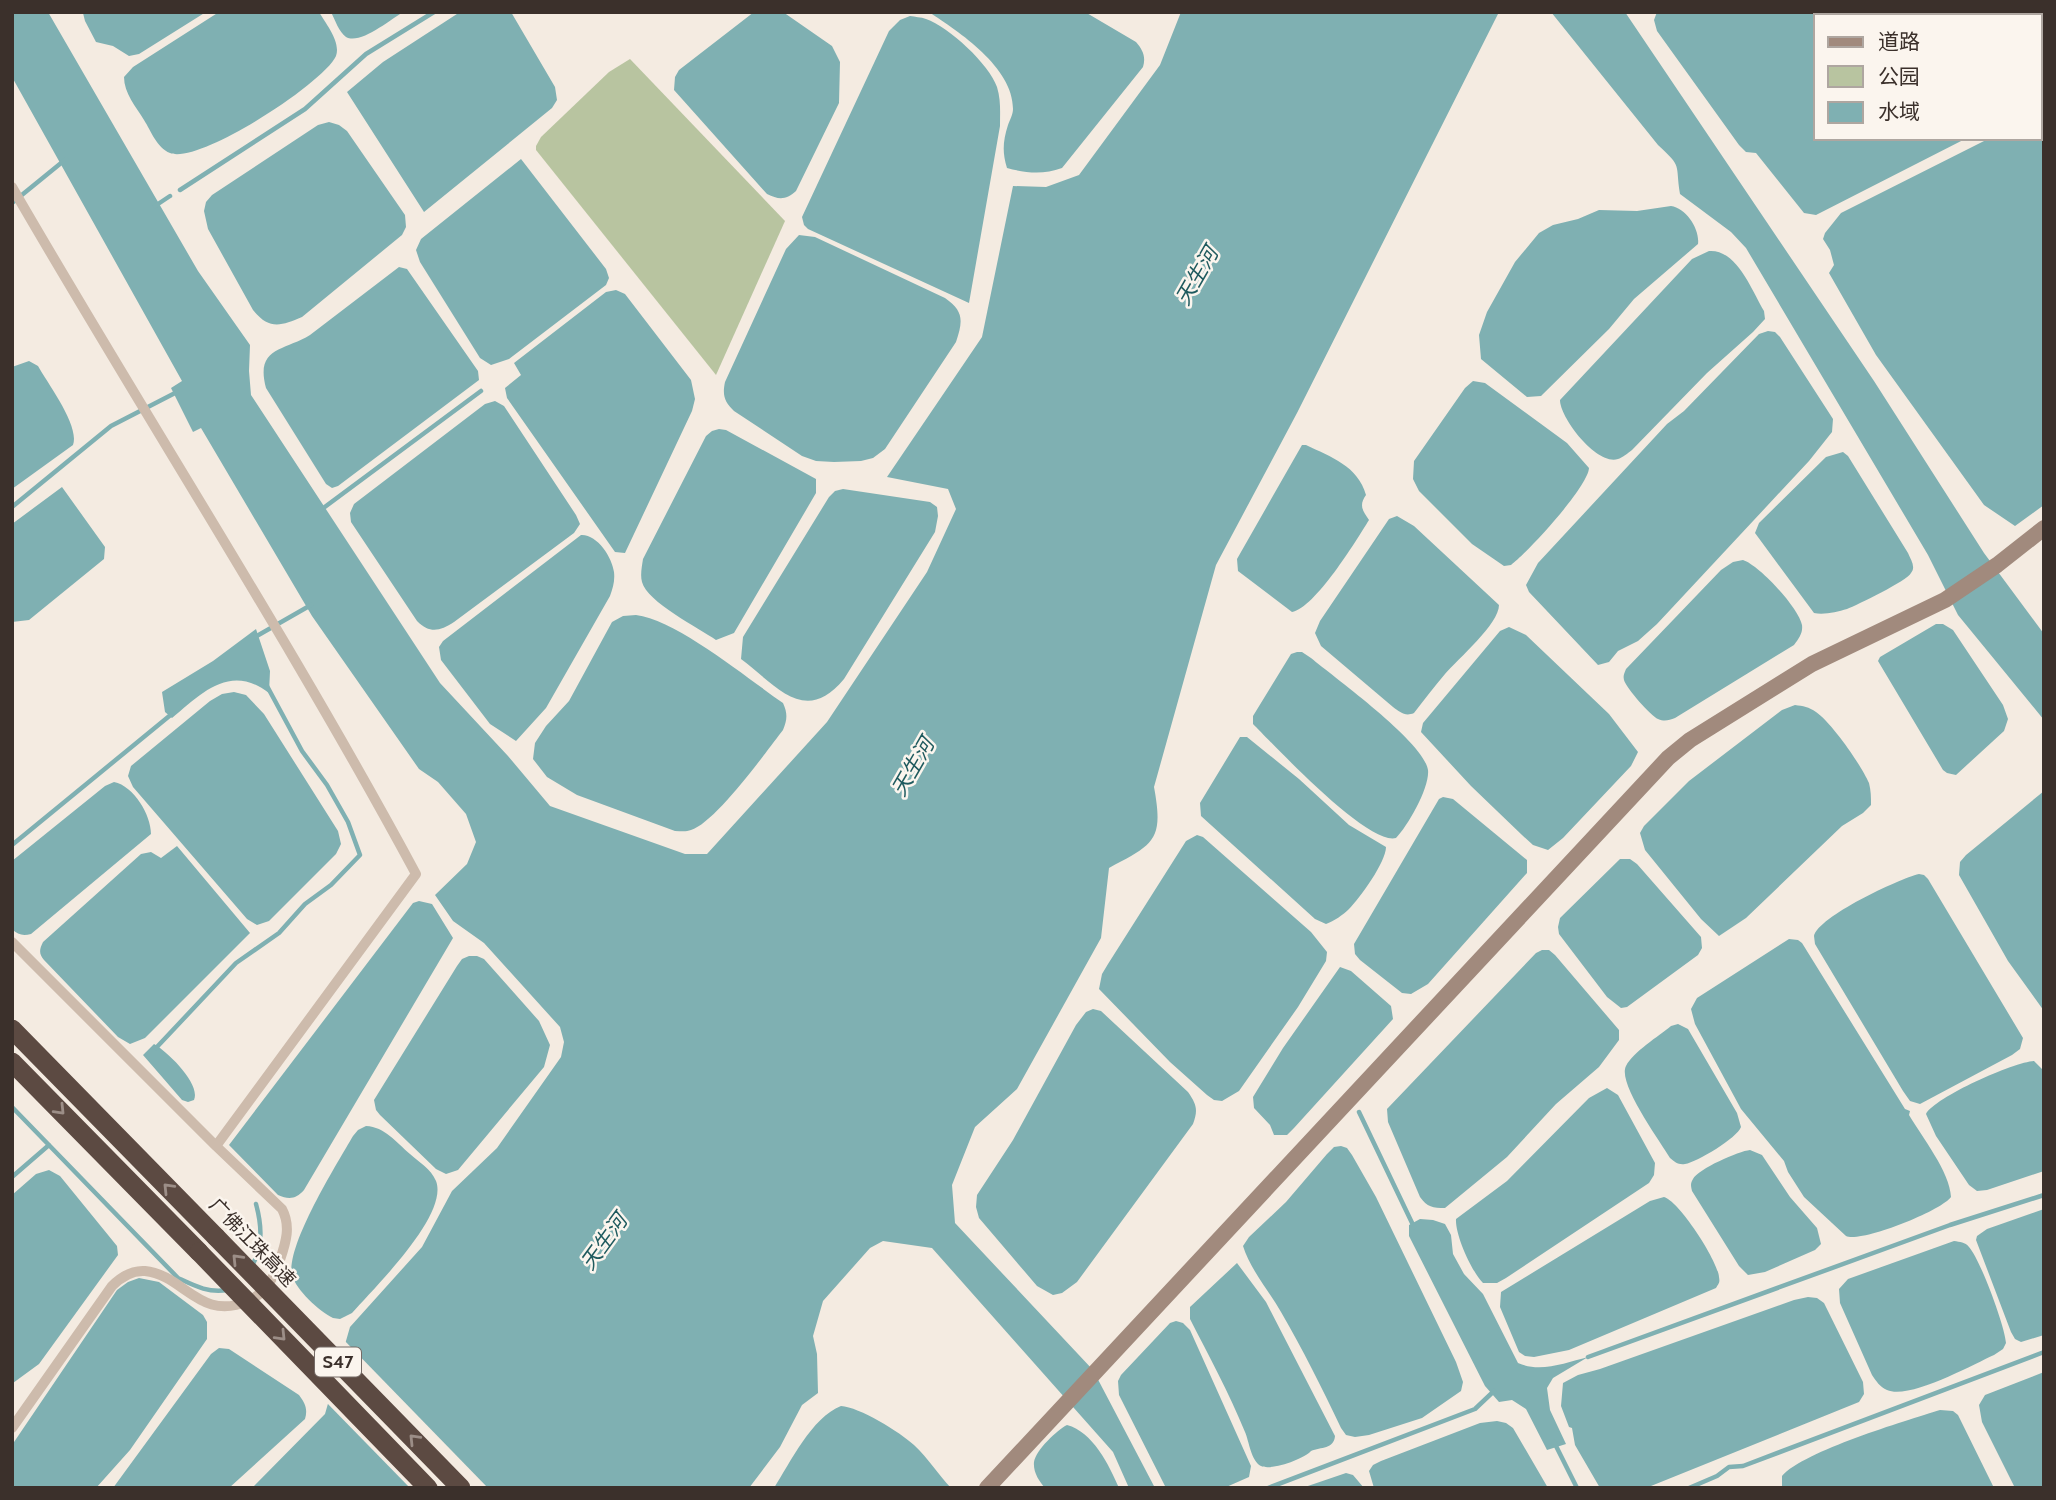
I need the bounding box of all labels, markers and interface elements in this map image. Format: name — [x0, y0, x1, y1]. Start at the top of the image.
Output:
legend — [1814, 14, 2042, 140]
text: 道路 — [1878, 29, 1920, 54]
text: 公园 — [1878, 64, 1920, 89]
text: 水域 — [1878, 99, 1920, 124]
water label: 天生河 — [1170, 239, 1225, 309]
water label: 天生河 — [886, 730, 941, 800]
one-way arrow — [52, 1102, 65, 1115]
one-way arrow — [163, 1183, 176, 1196]
street label: 广佛江珠高速 — [205, 1193, 301, 1291]
water label: 天生河 — [575, 1206, 635, 1275]
one-way arrow — [233, 1254, 246, 1267]
one-way arrow — [272, 1328, 285, 1341]
road number: S47 — [315, 1348, 361, 1377]
one-way arrow — [409, 1434, 422, 1447]

